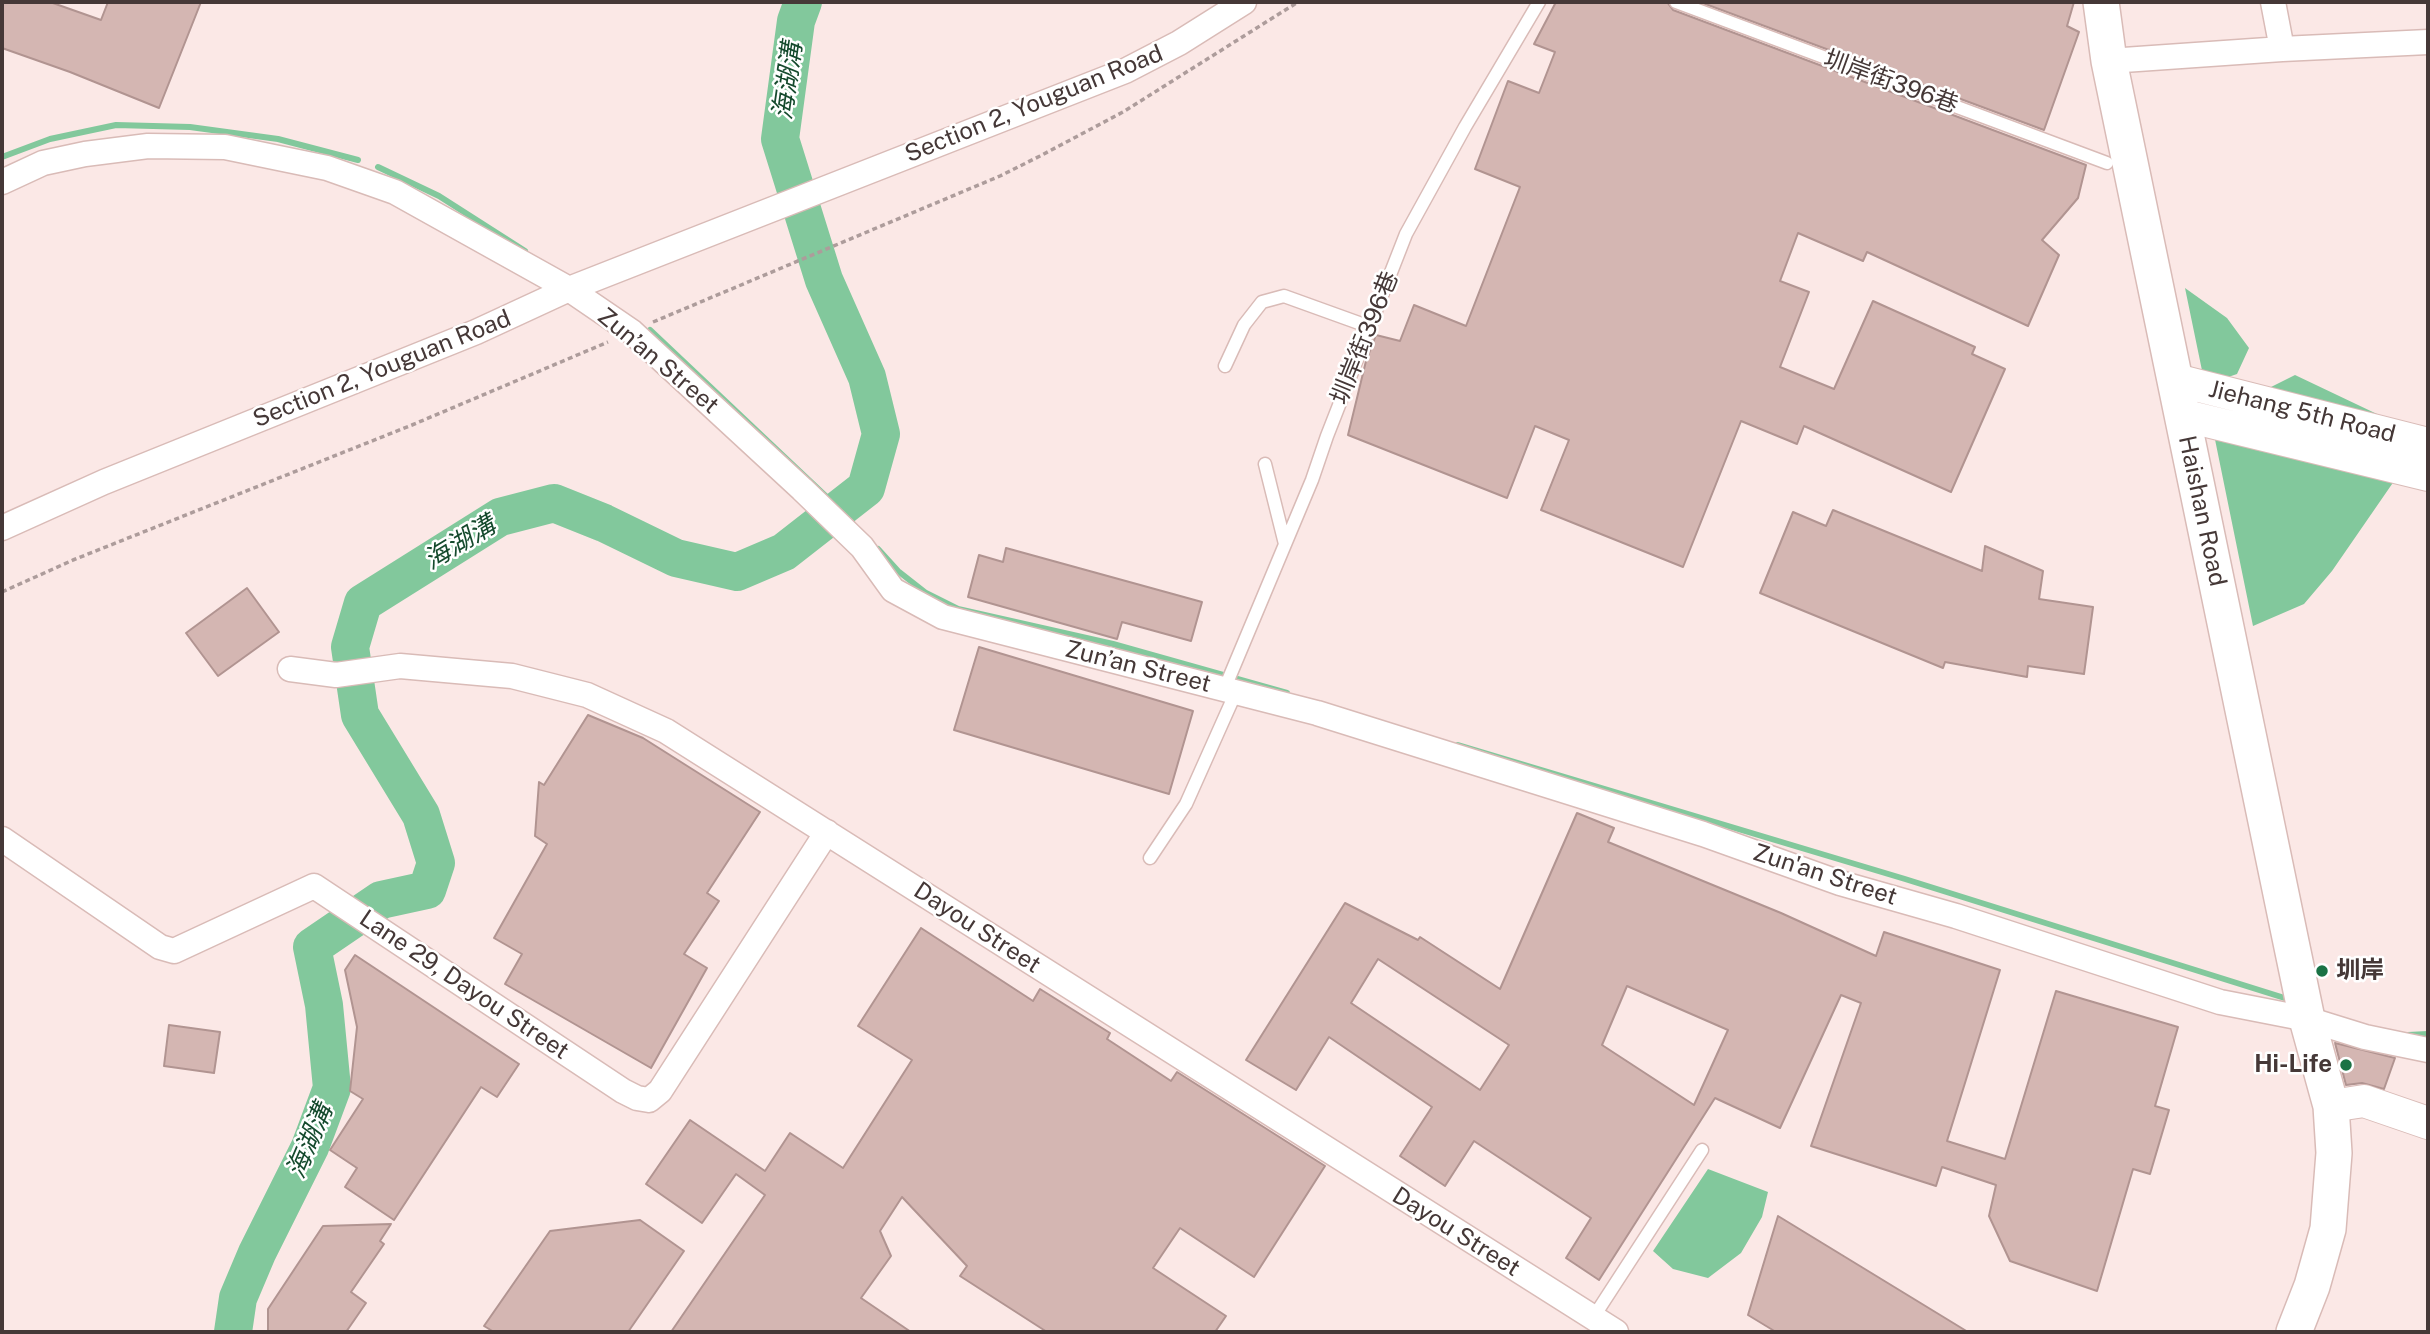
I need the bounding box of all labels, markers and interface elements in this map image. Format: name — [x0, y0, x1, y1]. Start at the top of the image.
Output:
street label: Section 2, Youguan Road — [901, 39, 1167, 169]
water label: 海湖溝 — [767, 40, 809, 122]
street label: 圳岸街396巷 — [1820, 44, 1962, 120]
street label: 圳岸街396巷 — [1325, 267, 1405, 409]
street label: Zun’an Street — [592, 302, 724, 420]
street label: Section 2, Youguan Road — [249, 304, 515, 434]
street label: Jiehang 5th Road — [2205, 375, 2399, 449]
street label: Haishan Road — [2172, 433, 2232, 589]
water label: 海湖溝 — [419, 510, 501, 576]
street label: Zun’an Street — [1062, 635, 1214, 699]
street label: Zun'an Street — [1749, 838, 1901, 912]
street label: Dayou Street — [908, 876, 1046, 980]
street label: Lane 29, Dayou Street — [354, 904, 574, 1066]
place label: 圳岸 — [2336, 957, 2384, 985]
marker: 圳岸 — [2314, 963, 2330, 979]
place label: Hi-Life — [2254, 1051, 2332, 1079]
marker: Hi-Life — [2338, 1057, 2354, 1073]
water label: 海湖溝 — [280, 1099, 340, 1183]
street label: Dayou Street — [1387, 1181, 1525, 1283]

